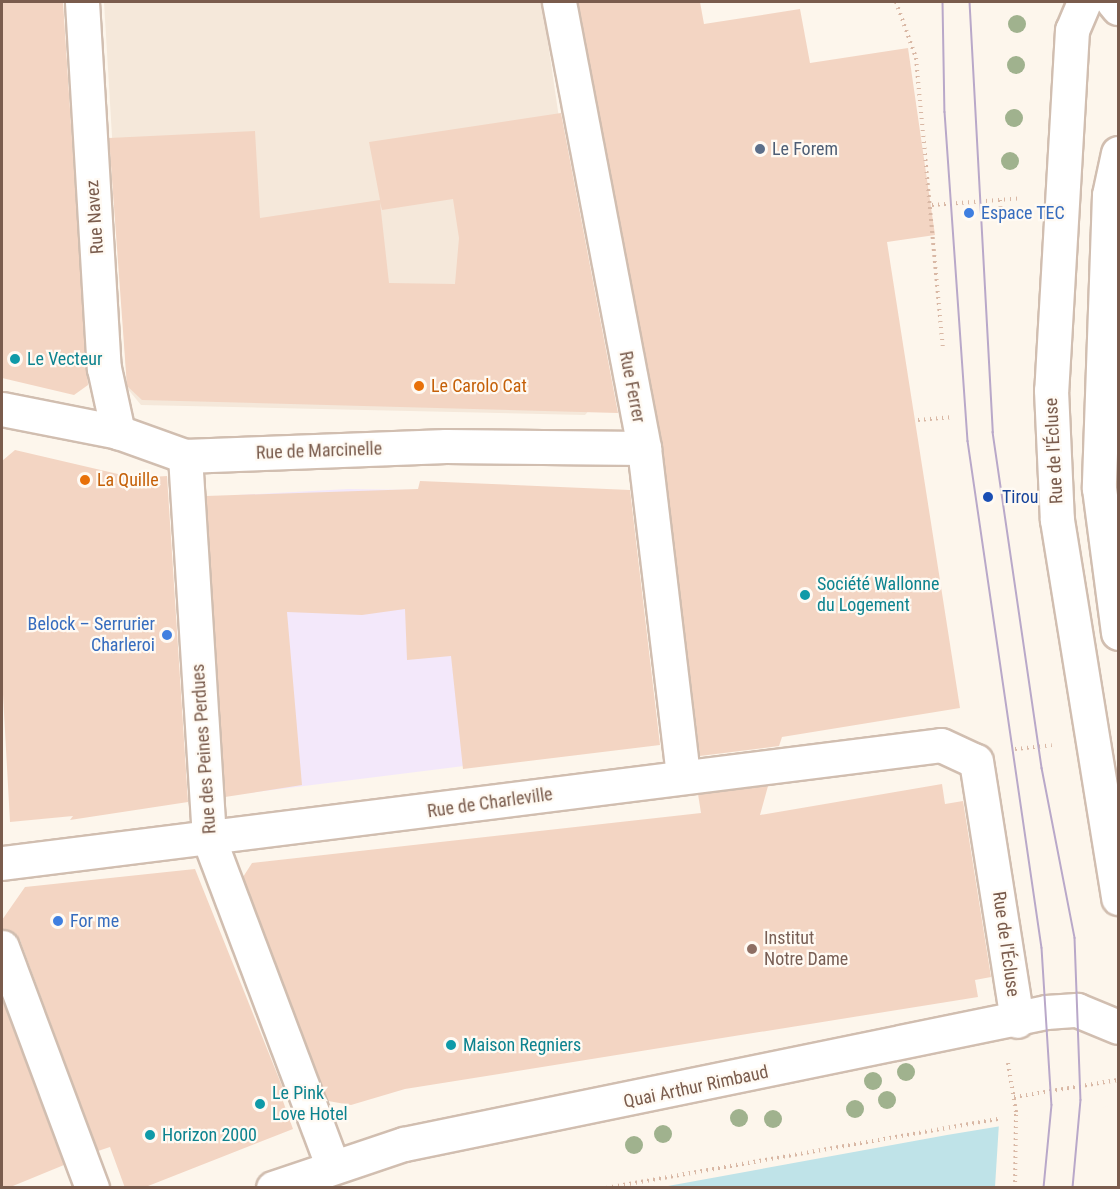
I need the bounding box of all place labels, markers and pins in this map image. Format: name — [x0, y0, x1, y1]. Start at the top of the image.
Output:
place label: Le Forem — [772, 138, 838, 160]
marker: Le Forem — [753, 142, 767, 156]
place label: Espace TEC — [981, 202, 1065, 224]
marker: Espace TEC — [962, 206, 976, 220]
place label: Le Vecteur — [27, 348, 103, 370]
marker: Le Vecteur — [8, 352, 22, 366]
place label: Le Carolo Cat — [431, 375, 527, 397]
marker: Le Carolo Cat — [412, 379, 426, 393]
place label: La Quille — [97, 469, 159, 491]
marker: La Quille — [78, 473, 92, 487]
place label: Tirou — [1002, 486, 1039, 508]
marker: Tirou — [979, 488, 997, 506]
place label: Société Wallonne du Logement — [817, 574, 939, 616]
marker: Société Wallonne du Logement — [798, 588, 812, 602]
place label: Belock – Serrurier Charleroi — [28, 614, 155, 656]
marker: Belock – Serrurier Charleroi — [160, 628, 174, 642]
place label: For me — [70, 910, 119, 932]
marker: For me — [51, 914, 65, 928]
place label: Institut Notre Dame — [764, 928, 848, 970]
marker: Institut Notre Dame — [745, 942, 759, 956]
place label: Maison Regniers — [463, 1034, 581, 1056]
marker: Maison Regniers — [444, 1038, 458, 1052]
place label: Le Pink Love Hotel — [272, 1083, 348, 1126]
marker: Le Pink Love Hotel — [253, 1097, 267, 1111]
place label: Horizon 2000 — [162, 1124, 257, 1146]
marker: Horizon 2000 — [143, 1128, 157, 1142]

